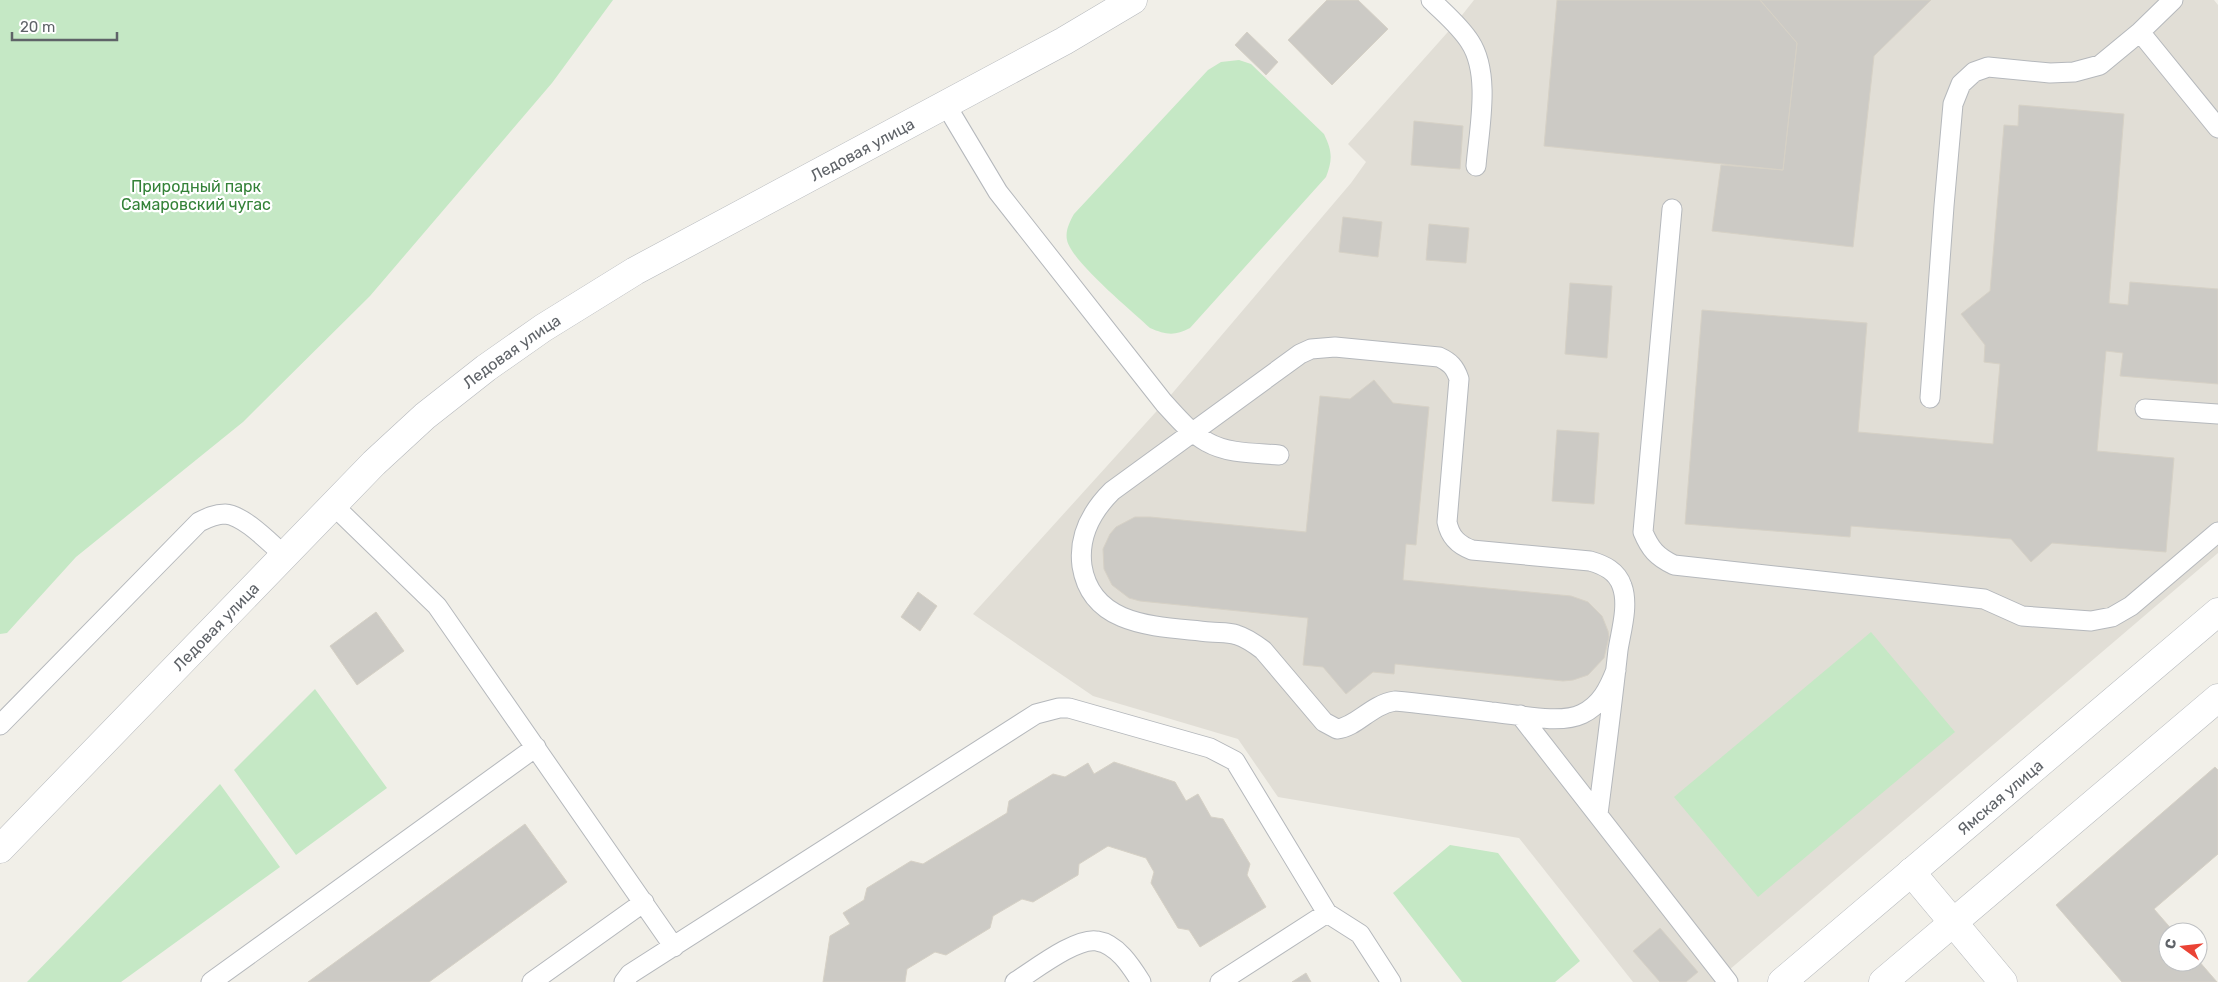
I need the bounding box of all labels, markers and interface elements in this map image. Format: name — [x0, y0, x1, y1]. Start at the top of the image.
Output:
scale bar — [12, 10, 118, 42]
text: 20 m — [20, 18, 55, 36]
street label: Ледовая улица — [807, 114, 918, 185]
park label: Природный парк Самаровский чугас — [121, 177, 271, 214]
street label: Ледовая улица — [459, 310, 564, 392]
street label: Ледовая улица — [169, 578, 263, 674]
street label: Ямская улица — [1953, 755, 2047, 839]
north arrow — [2158, 922, 2208, 972]
text: С — [2161, 937, 2180, 951]

